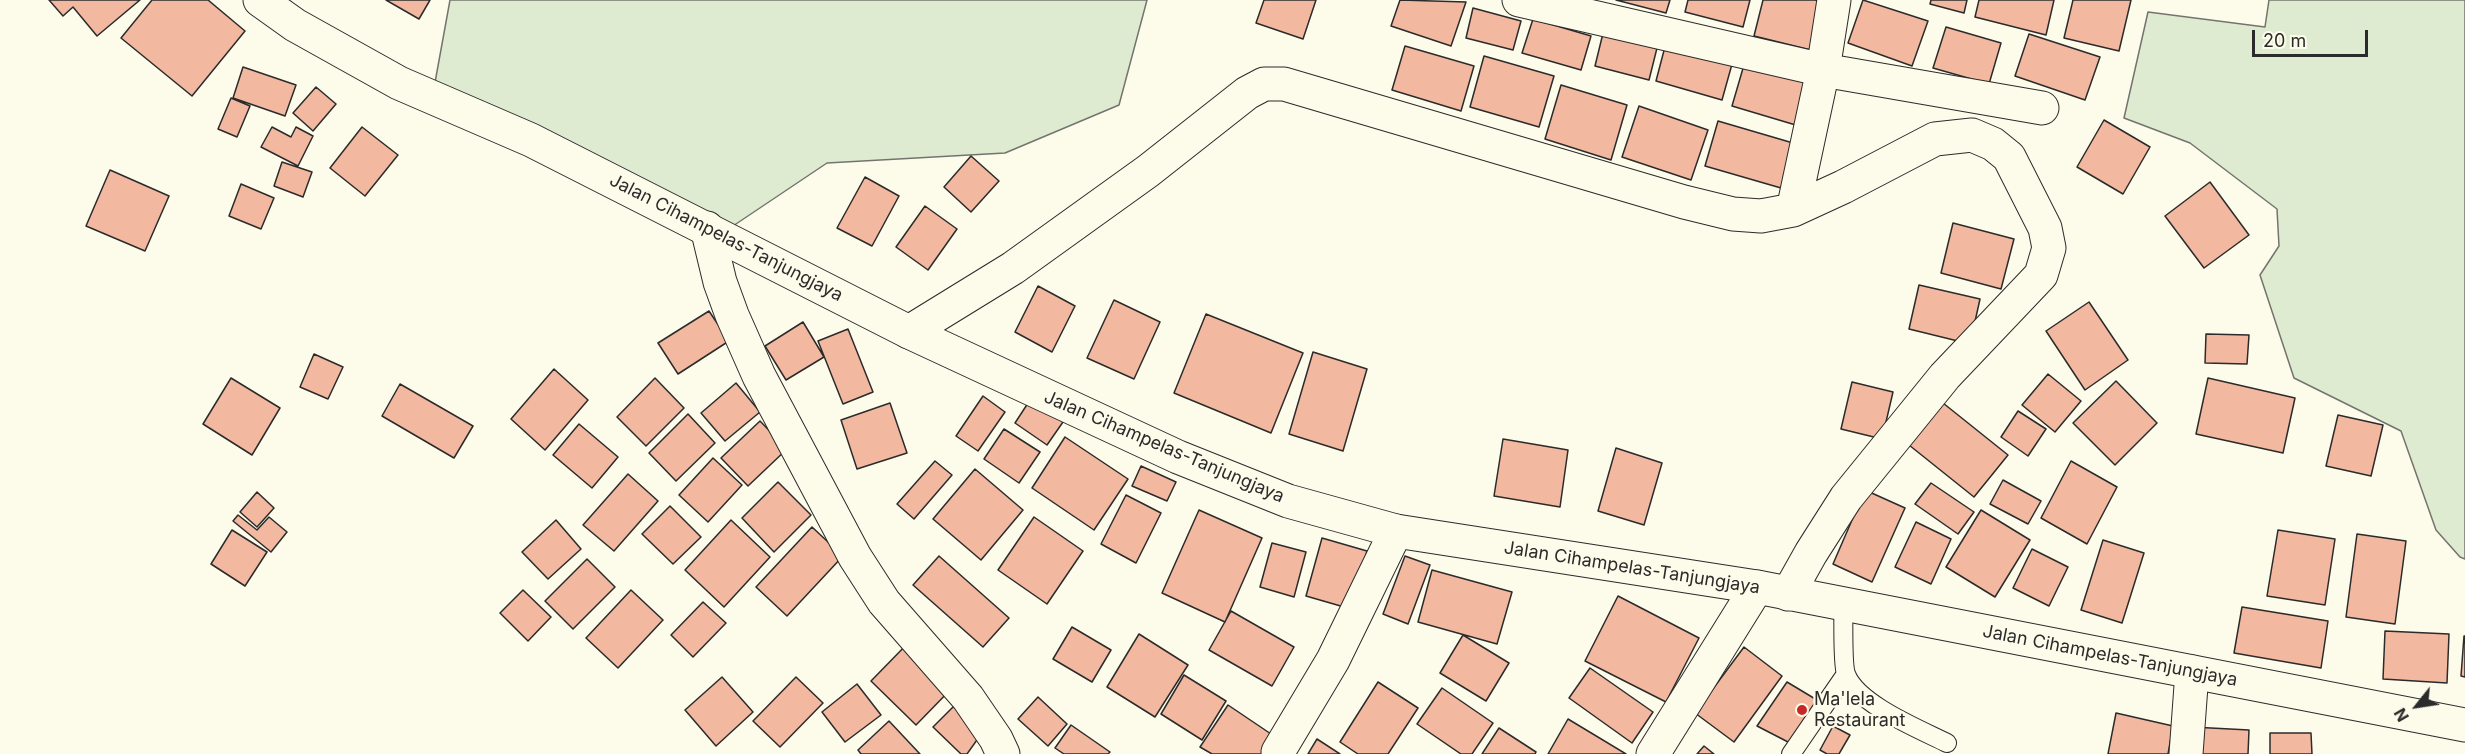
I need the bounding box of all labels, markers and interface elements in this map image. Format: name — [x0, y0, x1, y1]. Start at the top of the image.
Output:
scale bar — [2255, 18, 2370, 56]
text: 20 m — [2263, 30, 2306, 51]
street label: Jalan Cihampelas-Tanjungjaya — [606, 170, 846, 306]
street label: Jalan Cihampelas-Tanjungjaya — [1041, 386, 1287, 508]
street label: Jalan Cihampelas-Tanjungjaya — [1502, 537, 1762, 599]
street label: Jalan Cihampelas-Tanjungjaya — [1981, 621, 2239, 691]
north arrow — [2387, 676, 2447, 736]
place label: Ma'lela Restaurant — [1814, 689, 1905, 732]
marker: Ma'lela Restaurant — [1795, 703, 1809, 717]
text: N — [2390, 705, 2413, 725]

